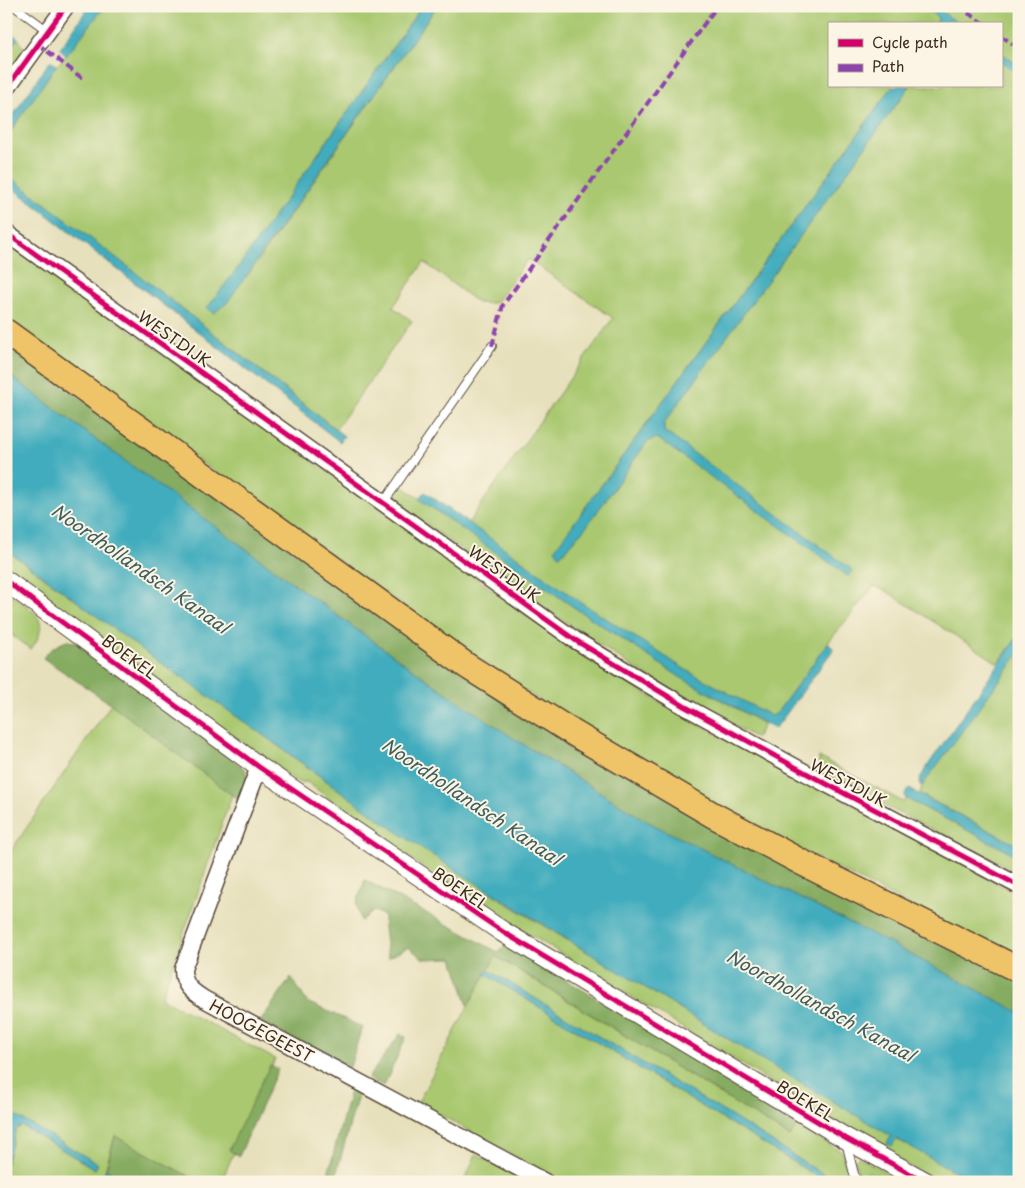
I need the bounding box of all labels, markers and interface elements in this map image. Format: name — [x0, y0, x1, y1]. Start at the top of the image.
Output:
legend — [828, 22, 1002, 88]
text: Cycle path — [872, 30, 948, 53]
text: Path — [872, 54, 904, 77]
street label: WESTDIJK — [134, 304, 216, 372]
water label: Noordhollandsch Kanaal — [47, 496, 238, 641]
street label: WESTDIJK — [464, 539, 546, 608]
street label: BOEKEL — [97, 628, 163, 684]
water label: Noordhollandsch Kanaal — [377, 731, 570, 873]
street label: WESTDIJK — [806, 752, 892, 812]
street label: BOEKEL — [428, 860, 494, 916]
water label: Noordhollandsch Kanaal — [722, 942, 922, 1069]
street label: HOOGEGEEST — [206, 992, 318, 1068]
street label: BOEKEL — [773, 1073, 839, 1127]

